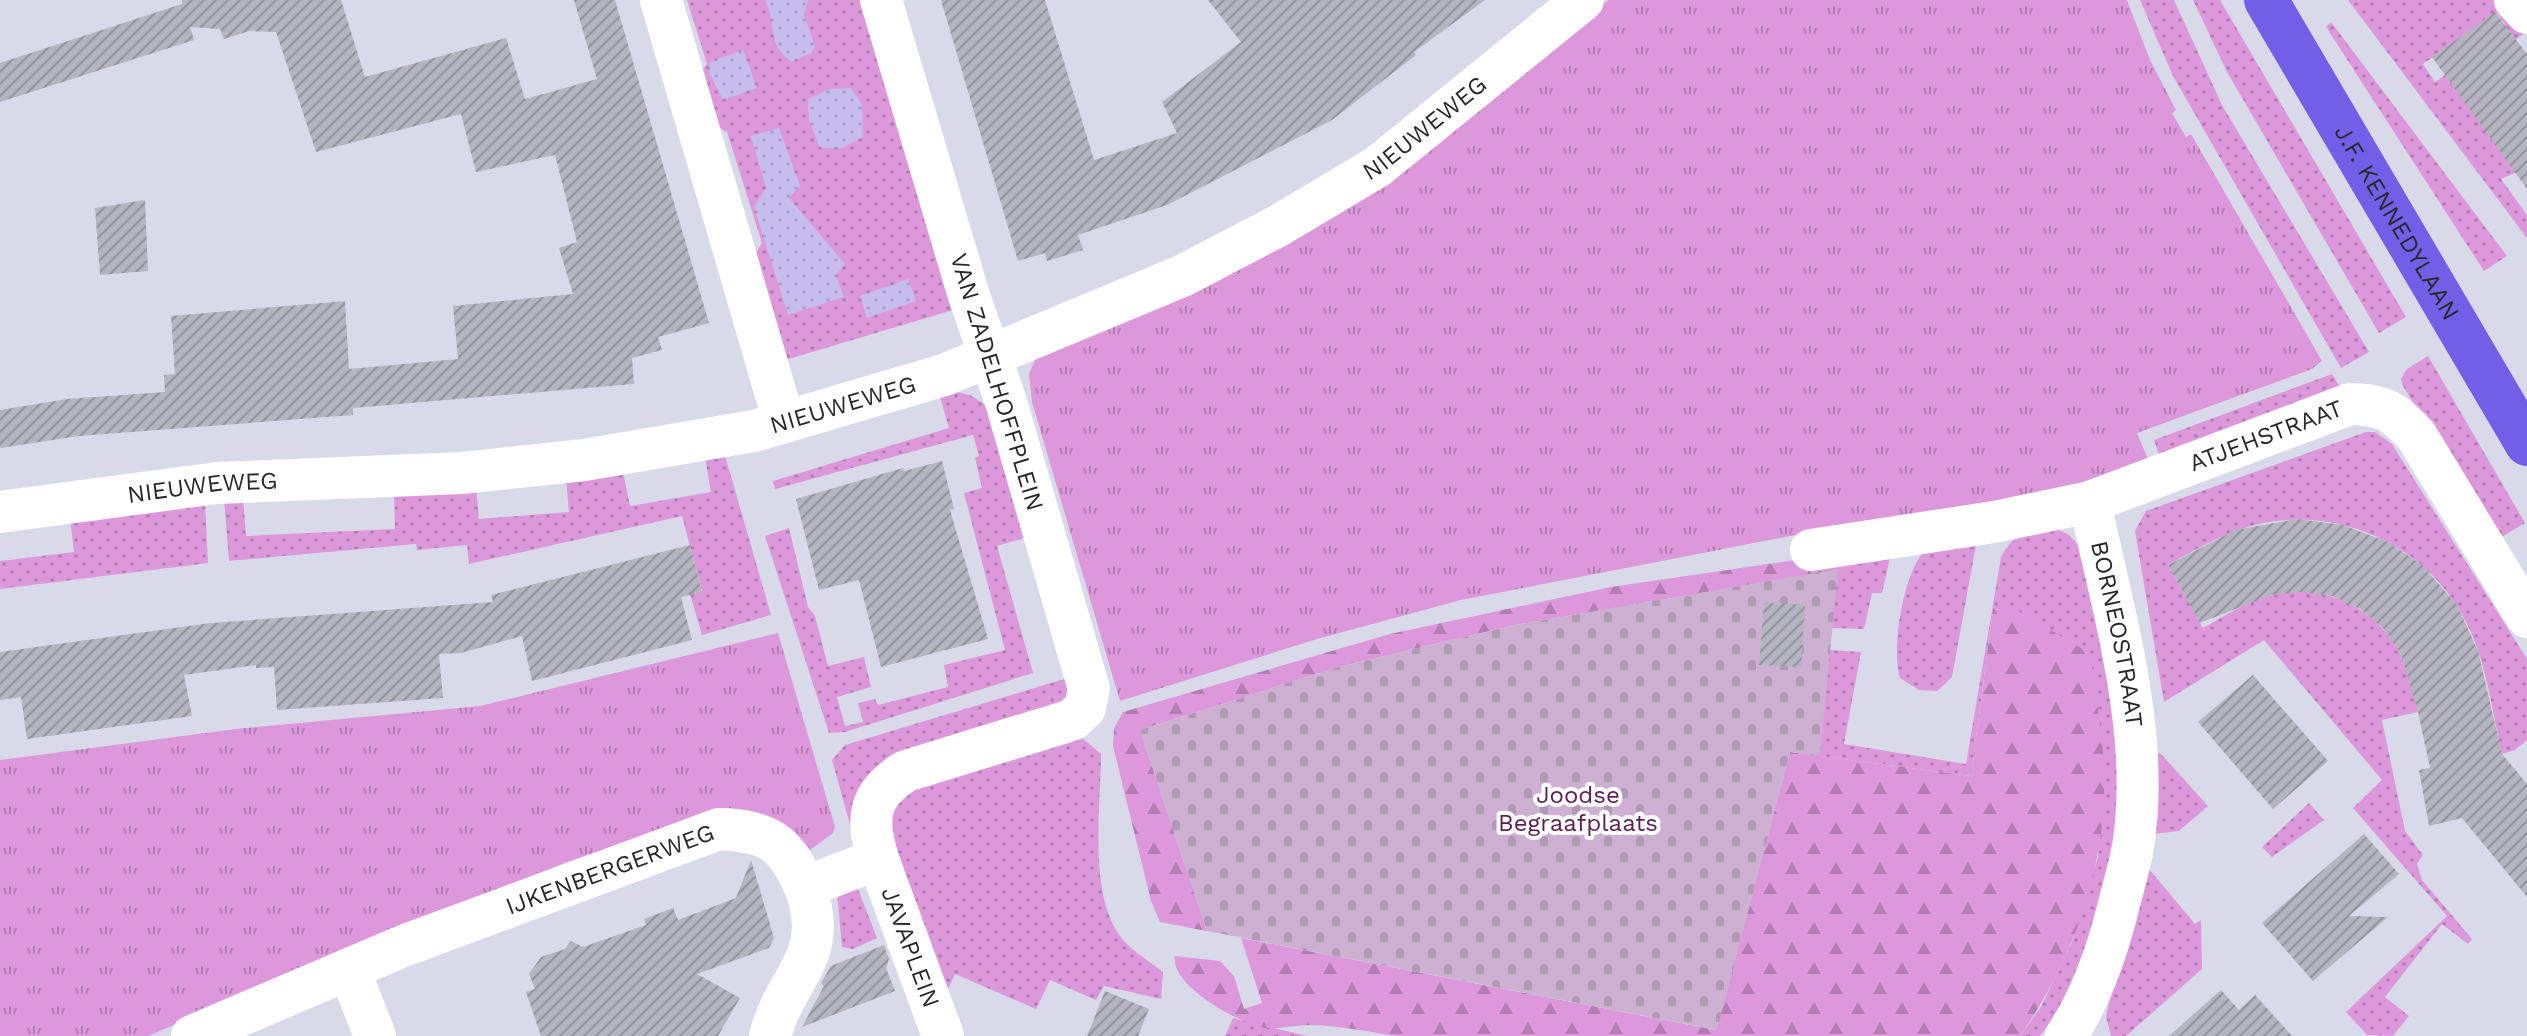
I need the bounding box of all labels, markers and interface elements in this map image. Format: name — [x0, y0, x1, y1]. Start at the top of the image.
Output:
street label: NIEUWEWEG — [1358, 70, 1492, 186]
street label: J.F. KENNEDYLAAN — [2329, 120, 2465, 325]
street label: VAN ZADELHOFFPLEIN — [944, 250, 1050, 514]
street label: NIEUWEWEG — [767, 370, 919, 440]
street label: ATJEHSTRAAT — [2185, 394, 2347, 477]
street label: NIEUWEWEG — [126, 467, 278, 509]
street label: BORNEOSTRAAT — [2085, 538, 2148, 729]
park label: Joodse Begraafplaats — [1498, 781, 1658, 837]
street label: IJKENBERGERWEG — [502, 818, 718, 921]
street label: JAVAPLEIN — [875, 883, 945, 1011]

